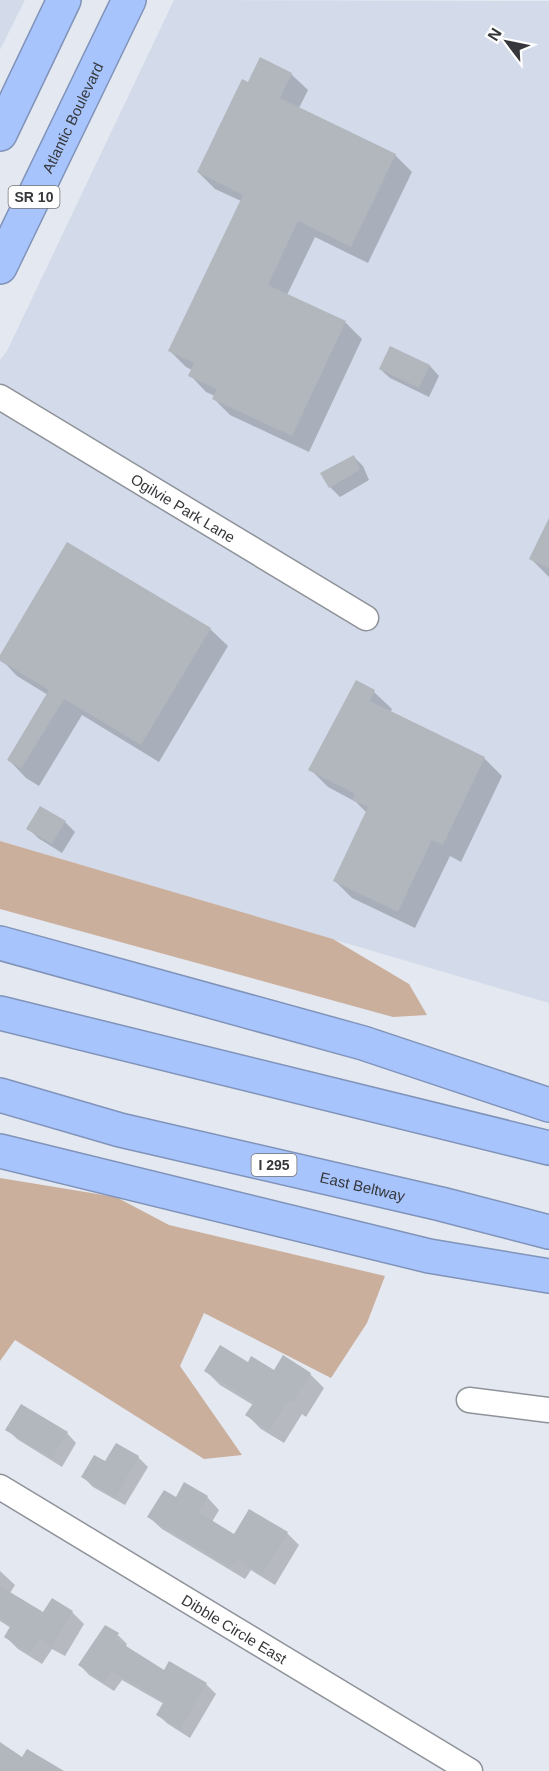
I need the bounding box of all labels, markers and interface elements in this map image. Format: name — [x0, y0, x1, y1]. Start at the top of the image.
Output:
north arrow — [477, 12, 537, 72]
text: N — [484, 25, 505, 44]
street label: Atlantic Boulevard — [38, 59, 106, 176]
road number: SR 10 — [9, 186, 60, 208]
street label: Ogilvie Park Lane — [128, 470, 238, 546]
road number: I 295 — [252, 1154, 296, 1176]
street label: East Beltway — [318, 1168, 407, 1204]
street label: Dibble Circle East — [179, 1591, 291, 1667]

